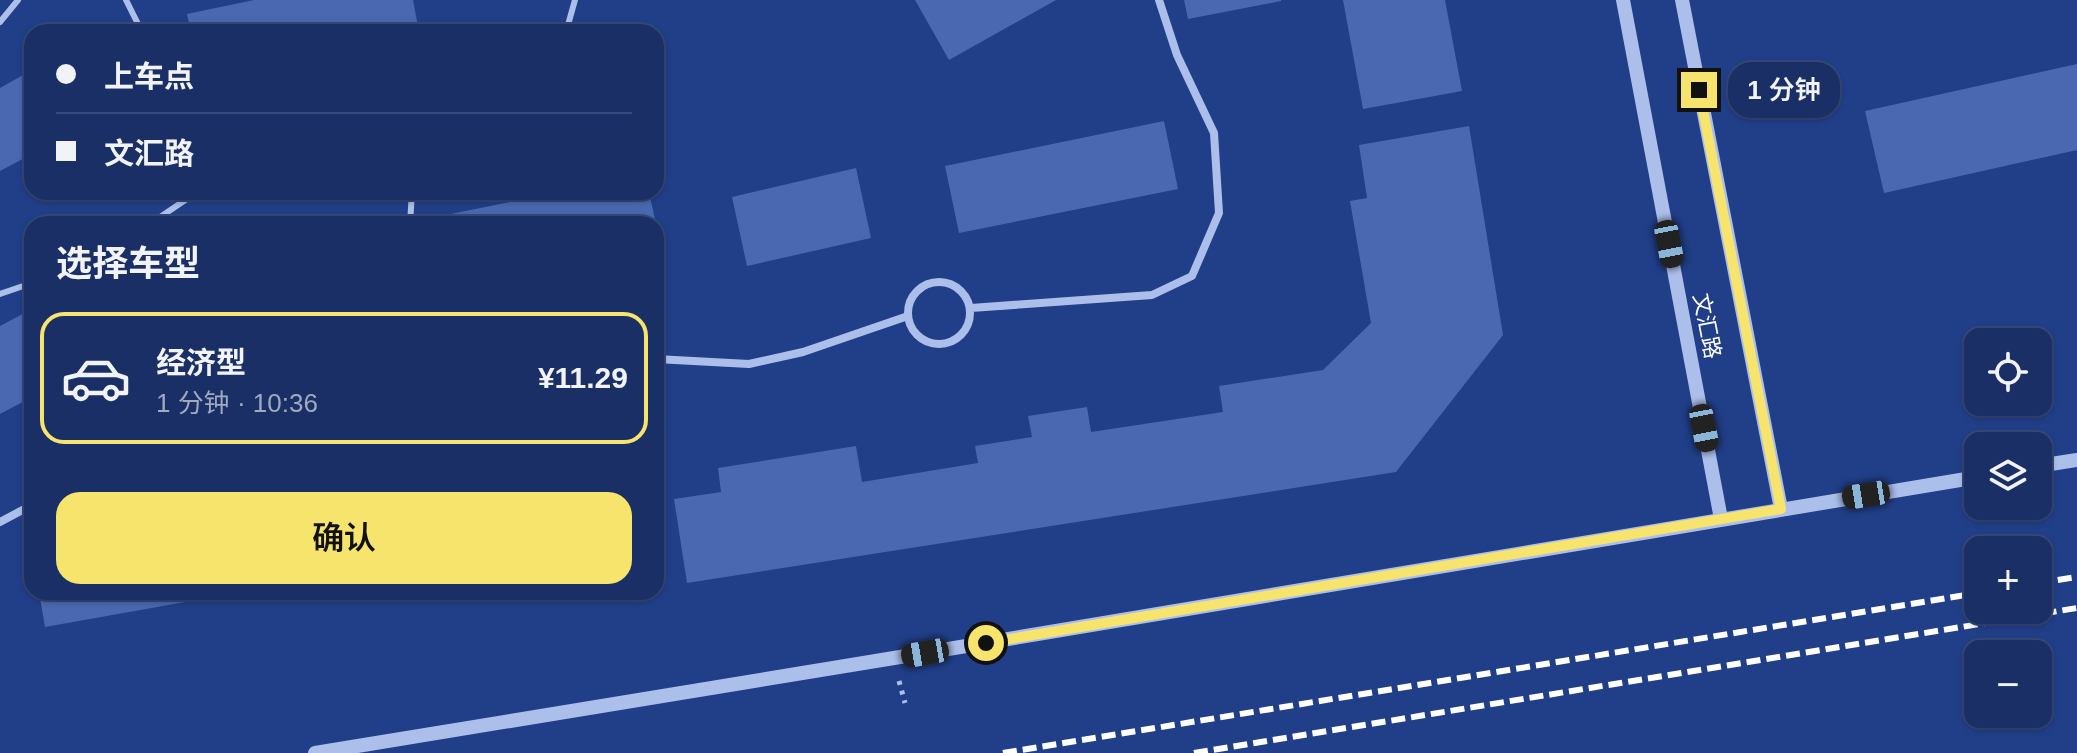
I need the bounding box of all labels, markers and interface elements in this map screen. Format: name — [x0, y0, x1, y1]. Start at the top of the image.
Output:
text: 上车点 — [104, 60, 194, 93]
callout: 1 分钟 — [1727, 62, 1839, 118]
route end — [1681, 72, 1717, 108]
text: 1 分钟 — [1747, 75, 1821, 105]
text: 文汇路 — [104, 137, 194, 170]
car — [1653, 218, 1685, 270]
text: 选择车型 — [56, 243, 200, 284]
street label: 文汇路 — [1688, 291, 1726, 361]
map controls — [1964, 328, 2052, 728]
button: locate — [1964, 328, 2052, 416]
icon: car — [60, 342, 132, 414]
text: 经济型 — [156, 346, 246, 379]
text: ¥11.29 — [538, 361, 628, 394]
text: 1 分钟 · 10:36 — [156, 388, 318, 418]
car — [1688, 402, 1720, 454]
button: layers — [1964, 432, 2052, 520]
car — [1840, 479, 1892, 511]
button: 确认 — [56, 492, 632, 584]
button: + — [1964, 536, 2052, 624]
route start — [968, 625, 1004, 661]
car — [899, 637, 951, 669]
button: − — [1964, 640, 2052, 728]

